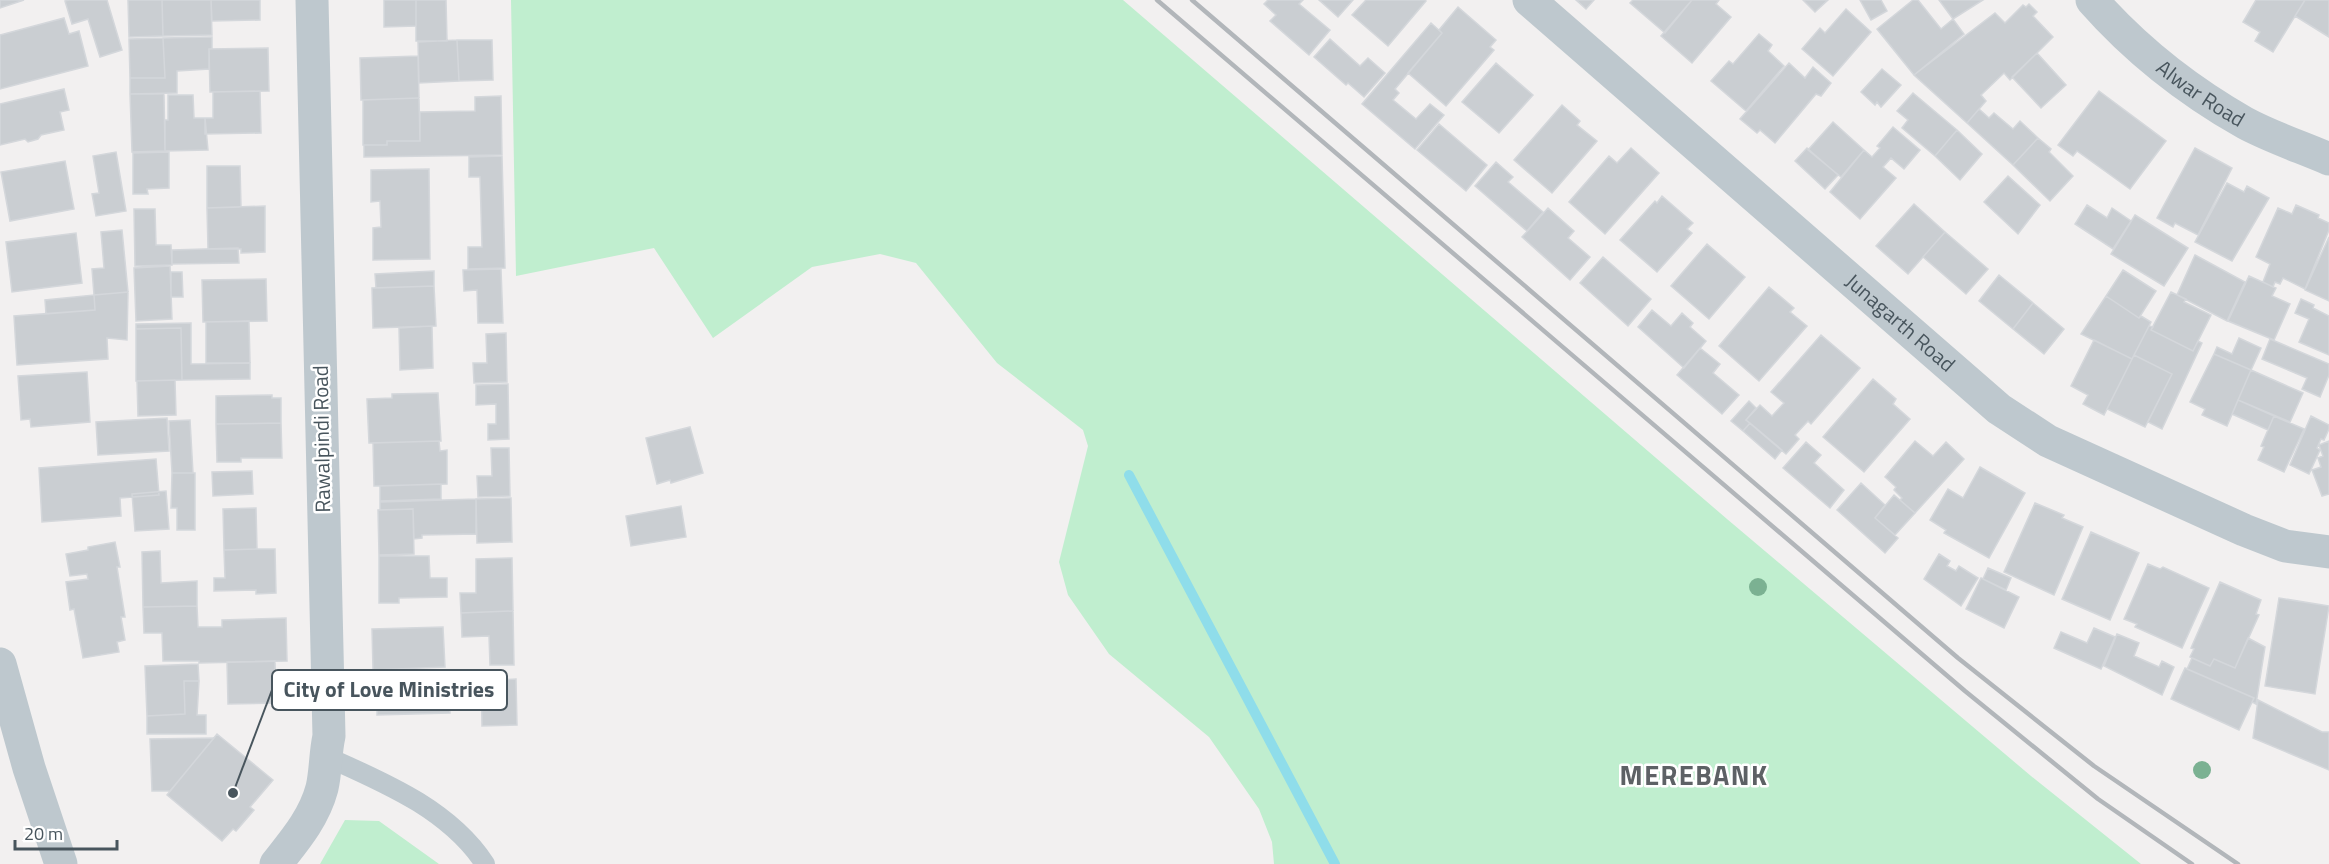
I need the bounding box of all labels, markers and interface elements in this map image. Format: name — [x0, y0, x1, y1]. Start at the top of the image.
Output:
street label: Alwar Road — [2150, 51, 2251, 135]
street label: Junagarth Road — [1839, 265, 1963, 379]
street label: Rawalpindi Road — [304, 365, 338, 513]
callout: City of Love Ministries — [272, 670, 507, 710]
text: City of Love Ministries — [284, 672, 494, 706]
district label: MEREBANK — [1619, 754, 1769, 795]
scale bar — [15, 813, 117, 851]
text: 20 m — [24, 820, 63, 847]

